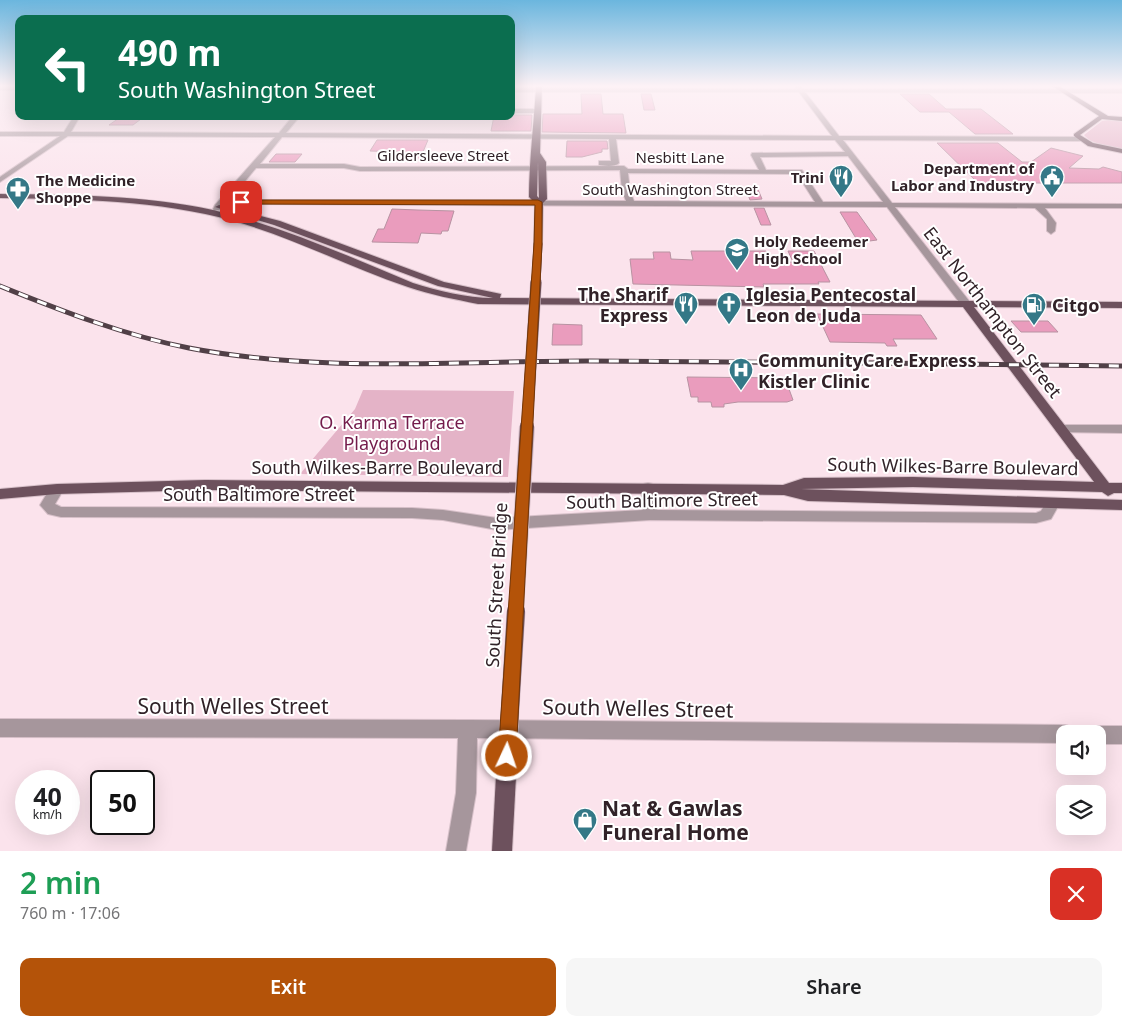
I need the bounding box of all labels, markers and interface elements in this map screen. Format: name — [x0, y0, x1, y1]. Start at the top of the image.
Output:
text: 490 m — [118, 29, 221, 76]
icon: left — [35, 35, 100, 100]
text: South Washington Street — [118, 74, 376, 104]
street label: Gildersleeve Street — [377, 145, 510, 165]
street label: Nesbitt Lane — [636, 147, 724, 167]
place label: Department of Labor and Industry — [891, 158, 1035, 195]
restaurant icon: Trini — [828, 164, 854, 198]
public building icon: Department of Labor and Industry — [1039, 164, 1065, 198]
place label: Trini — [791, 167, 824, 187]
place label: The Medicine Shoppe — [36, 170, 135, 207]
pharmacy icon: The Medicine Shoppe — [5, 176, 31, 210]
street label: South Washington Street — [582, 179, 758, 199]
pin — [220, 181, 262, 223]
icon: arrive — [227, 188, 255, 216]
street label: East Northampton Street — [919, 221, 1068, 403]
place label: Holy Redeemer High School — [754, 231, 869, 268]
school or university icon: Holy Redeemer High School — [724, 237, 750, 271]
place label: The Sharif Express — [578, 282, 669, 327]
place label: Iglesia Pentecostal Leon de Juda — [746, 282, 916, 327]
restaurant icon: The Sharif Express — [673, 291, 699, 325]
church icon: Iglesia Pentecostal Leon de Juda — [716, 291, 742, 325]
fuel station icon: Citgo — [1021, 292, 1047, 326]
place label: Citgo — [1052, 293, 1099, 317]
place label: CommunityCare Express Kistler Clinic — [758, 348, 977, 393]
hospital icon: CommunityCare Express Kistler Clinic — [728, 357, 754, 391]
park label: O. Karma Terrace Playground — [319, 410, 465, 455]
street label: South Wilkes-Barre Boulevard — [827, 452, 1079, 480]
street label: South Wilkes-Barre Boulevard — [251, 455, 503, 479]
street label: South Baltimore Street — [163, 482, 355, 506]
street label: South Baltimore Street — [566, 486, 759, 514]
street label: South Street Bridge — [480, 502, 512, 668]
street label: South Welles Street — [137, 692, 329, 720]
street label: South Welles Street — [542, 692, 734, 724]
map controls — [1056, 725, 1106, 835]
button: sound — [1056, 725, 1106, 775]
position arrow — [480, 729, 532, 781]
speed limit sign: 50 — [90, 770, 155, 835]
text: 40 — [33, 779, 62, 813]
button: layers — [1056, 785, 1106, 835]
place label: Nat & Gawlas Funeral Home — [602, 794, 749, 846]
text: km/h — [33, 806, 62, 823]
shop icon: Nat & Gawlas Funeral Home — [572, 807, 598, 841]
text: 2 min — [20, 862, 101, 903]
button: close — [1050, 868, 1102, 920]
text: 760 m · 17:06 — [20, 902, 120, 924]
button: Exit — [20, 958, 556, 1016]
button: Share — [566, 958, 1102, 1016]

